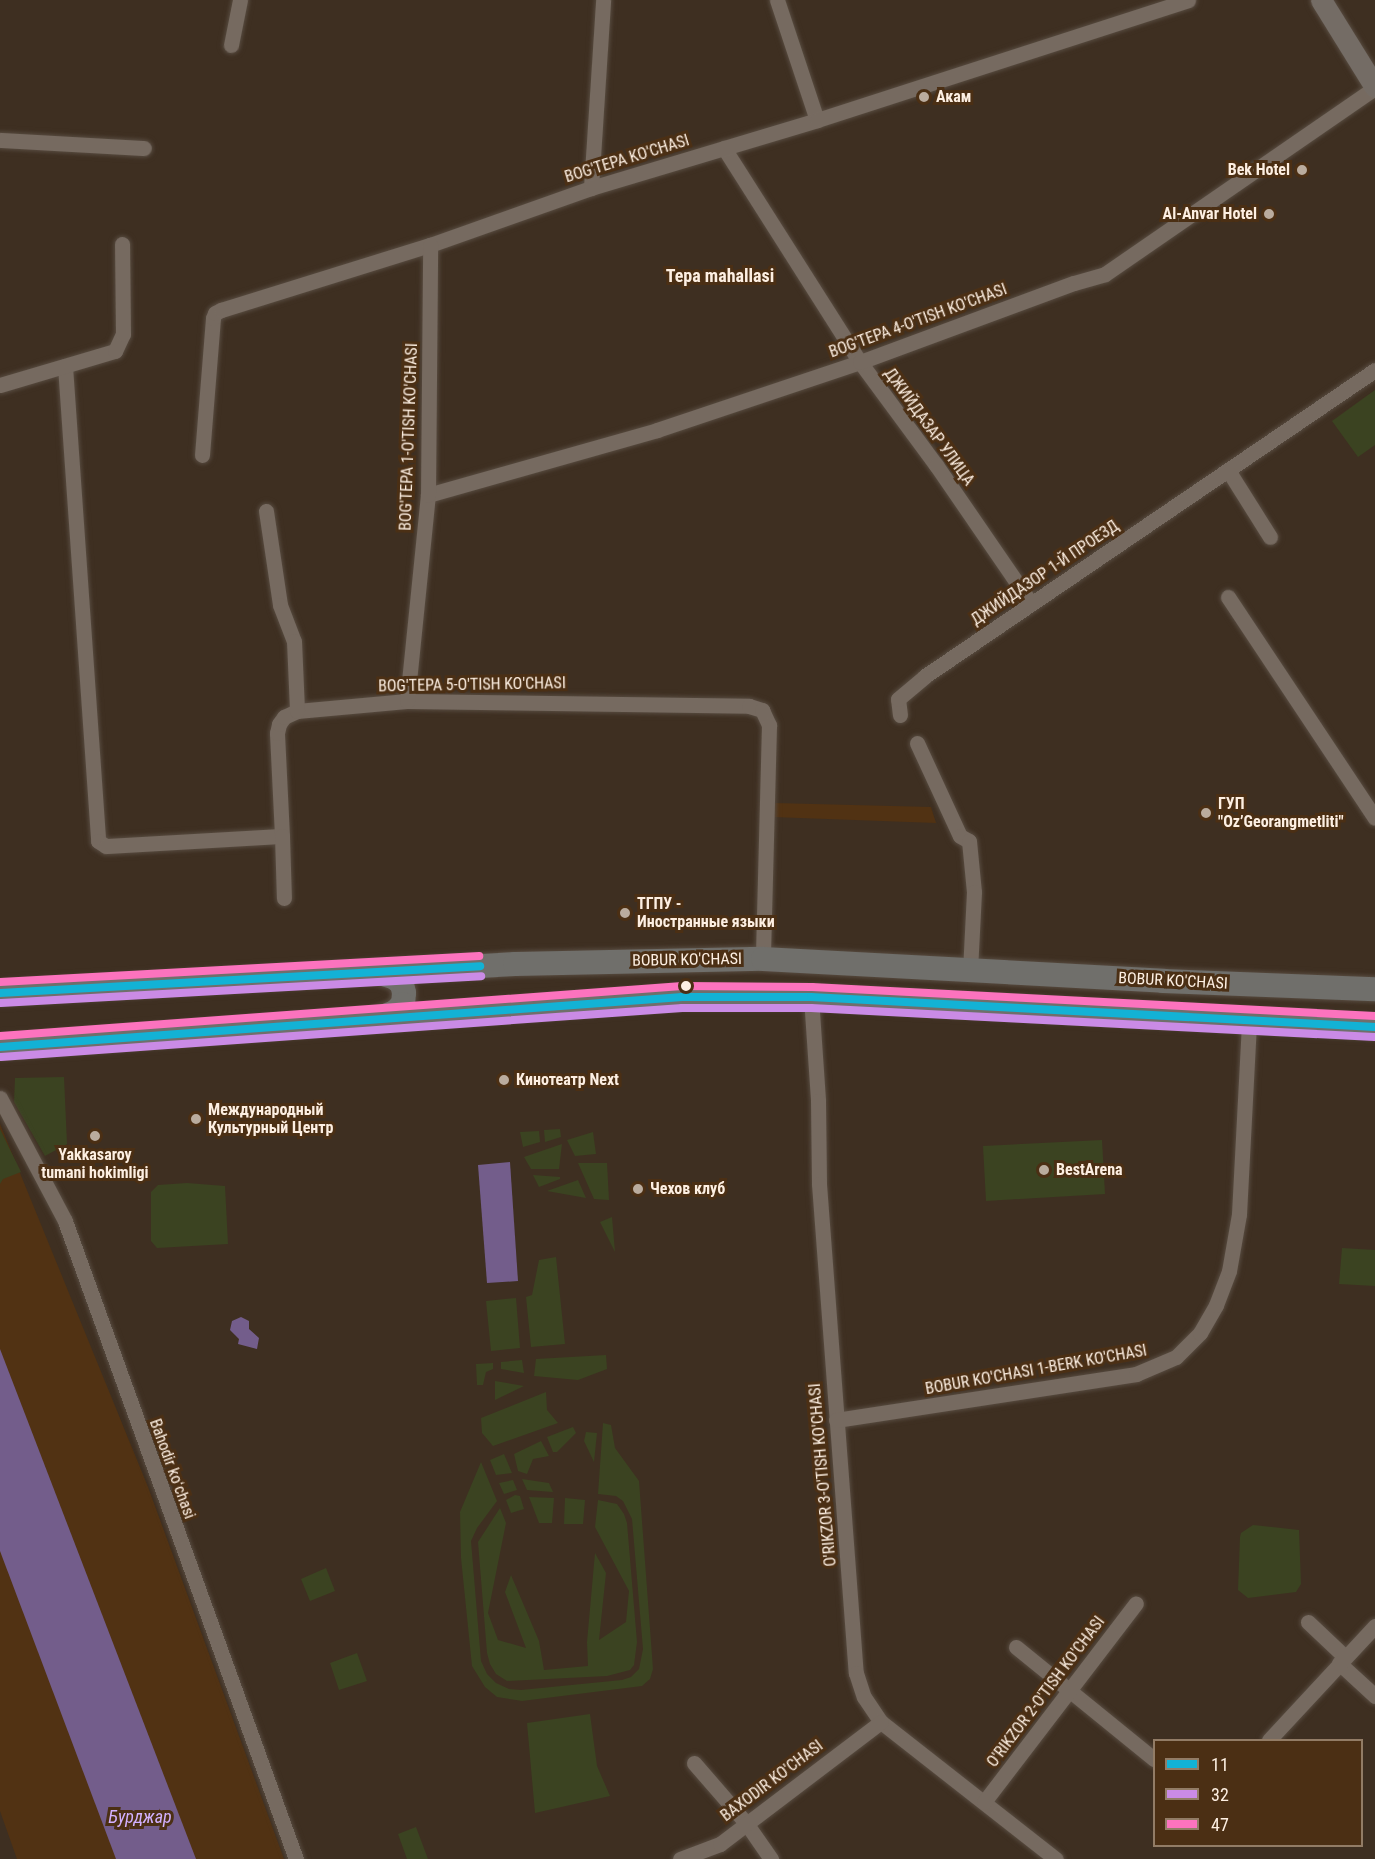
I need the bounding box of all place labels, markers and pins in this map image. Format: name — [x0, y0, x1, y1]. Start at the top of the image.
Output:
place label: Акам — [936, 87, 971, 107]
marker: Акам — [917, 90, 931, 104]
place label: Bek Hotel — [1228, 160, 1290, 180]
marker: Bek Hotel — [1295, 163, 1309, 177]
place label: Al-Anvar Hotel — [1163, 204, 1257, 224]
marker: Al-Anvar Hotel — [1262, 207, 1276, 221]
place label: ГУП "Oz’Georangmetliti" — [1218, 794, 1344, 832]
marker: ГУП "Oz’Georangmetliti" — [1199, 806, 1213, 820]
place label: ТГПУ - Иностранные языки — [637, 894, 775, 932]
marker: ТГПУ - Иностранные языки — [618, 906, 632, 920]
unlabelled marker — [680, 980, 692, 992]
place label: Кинотеатр Next — [516, 1070, 619, 1090]
marker: Кинотеатр Next — [497, 1073, 511, 1087]
place label: Международный Культурный Центр — [208, 1100, 334, 1138]
marker: Международный Культурный Центр — [189, 1112, 203, 1126]
marker: Yakkasaroy tumani hokimligi — [88, 1129, 102, 1143]
place label: Yakkasaroy tumani hokimligi — [41, 1145, 149, 1183]
place label: BestArena — [1056, 1160, 1123, 1180]
marker: BestArena — [1037, 1163, 1051, 1177]
place label: Чехов клуб — [650, 1179, 725, 1199]
marker: Чехов клуб — [631, 1182, 645, 1196]

